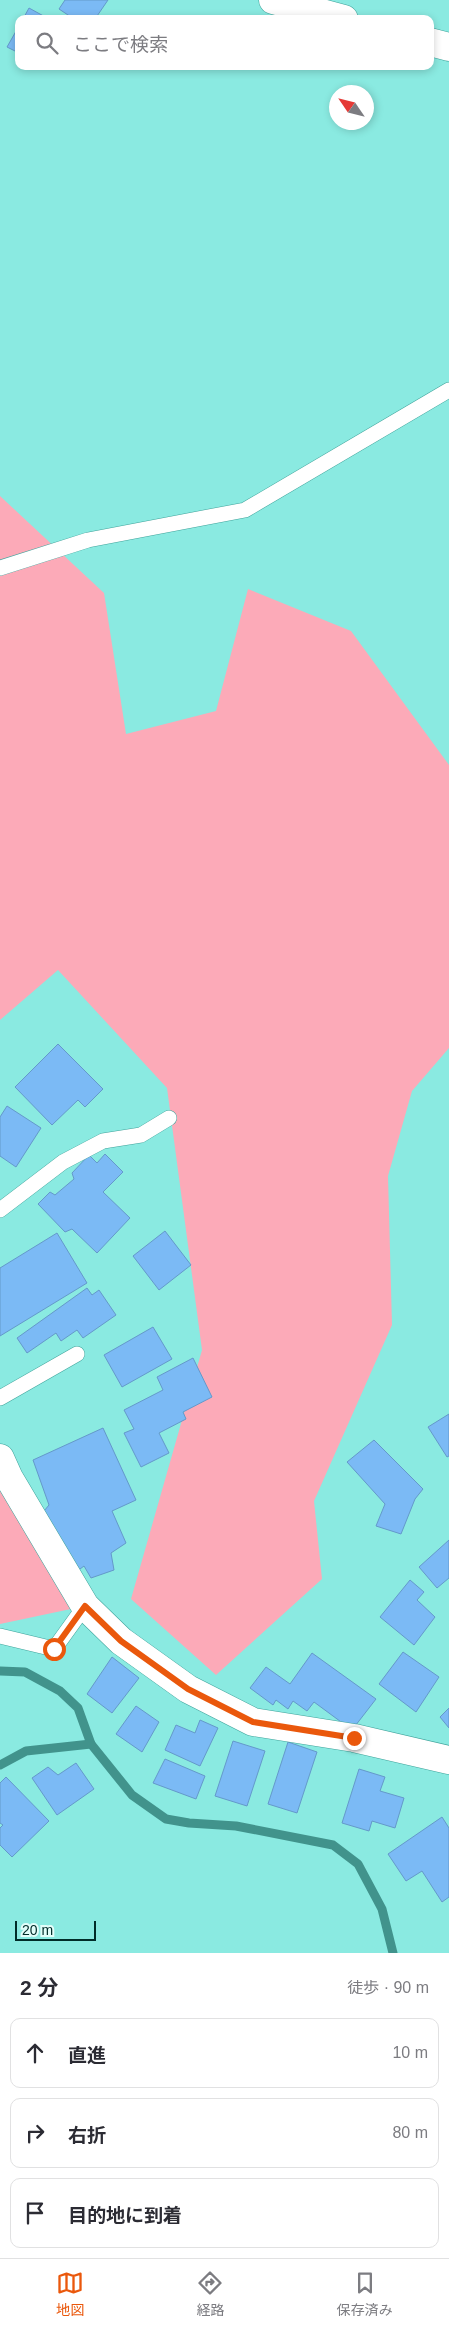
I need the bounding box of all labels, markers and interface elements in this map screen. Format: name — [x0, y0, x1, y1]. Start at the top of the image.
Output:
search box — [15, 15, 434, 70]
icon: search — [33, 29, 61, 57]
text: ここで検索 — [73, 34, 168, 55]
north arrow — [329, 85, 374, 130]
route start — [43, 1638, 66, 1661]
route end — [343, 1727, 366, 1750]
scale bar — [15, 1918, 96, 1941]
text: 20 m — [22, 1922, 53, 1938]
text: 2 分 — [20, 1976, 59, 1999]
text: 徒歩 · 90 m — [347, 1979, 429, 1996]
icon: ahead — [21, 2039, 49, 2067]
text: 10 m — [392, 2044, 428, 2061]
text: 直進 — [68, 2045, 106, 2066]
icon: right — [21, 2119, 49, 2147]
text: 80 m — [392, 2124, 428, 2141]
text: 右折 — [68, 2125, 106, 2146]
icon: arrive — [21, 2199, 49, 2227]
text: 目的地に到着 — [68, 2205, 182, 2226]
tab: 地図 — [56, 2269, 84, 2319]
tab: 経路 — [196, 2269, 224, 2319]
tab: 保存済み — [337, 2269, 393, 2319]

